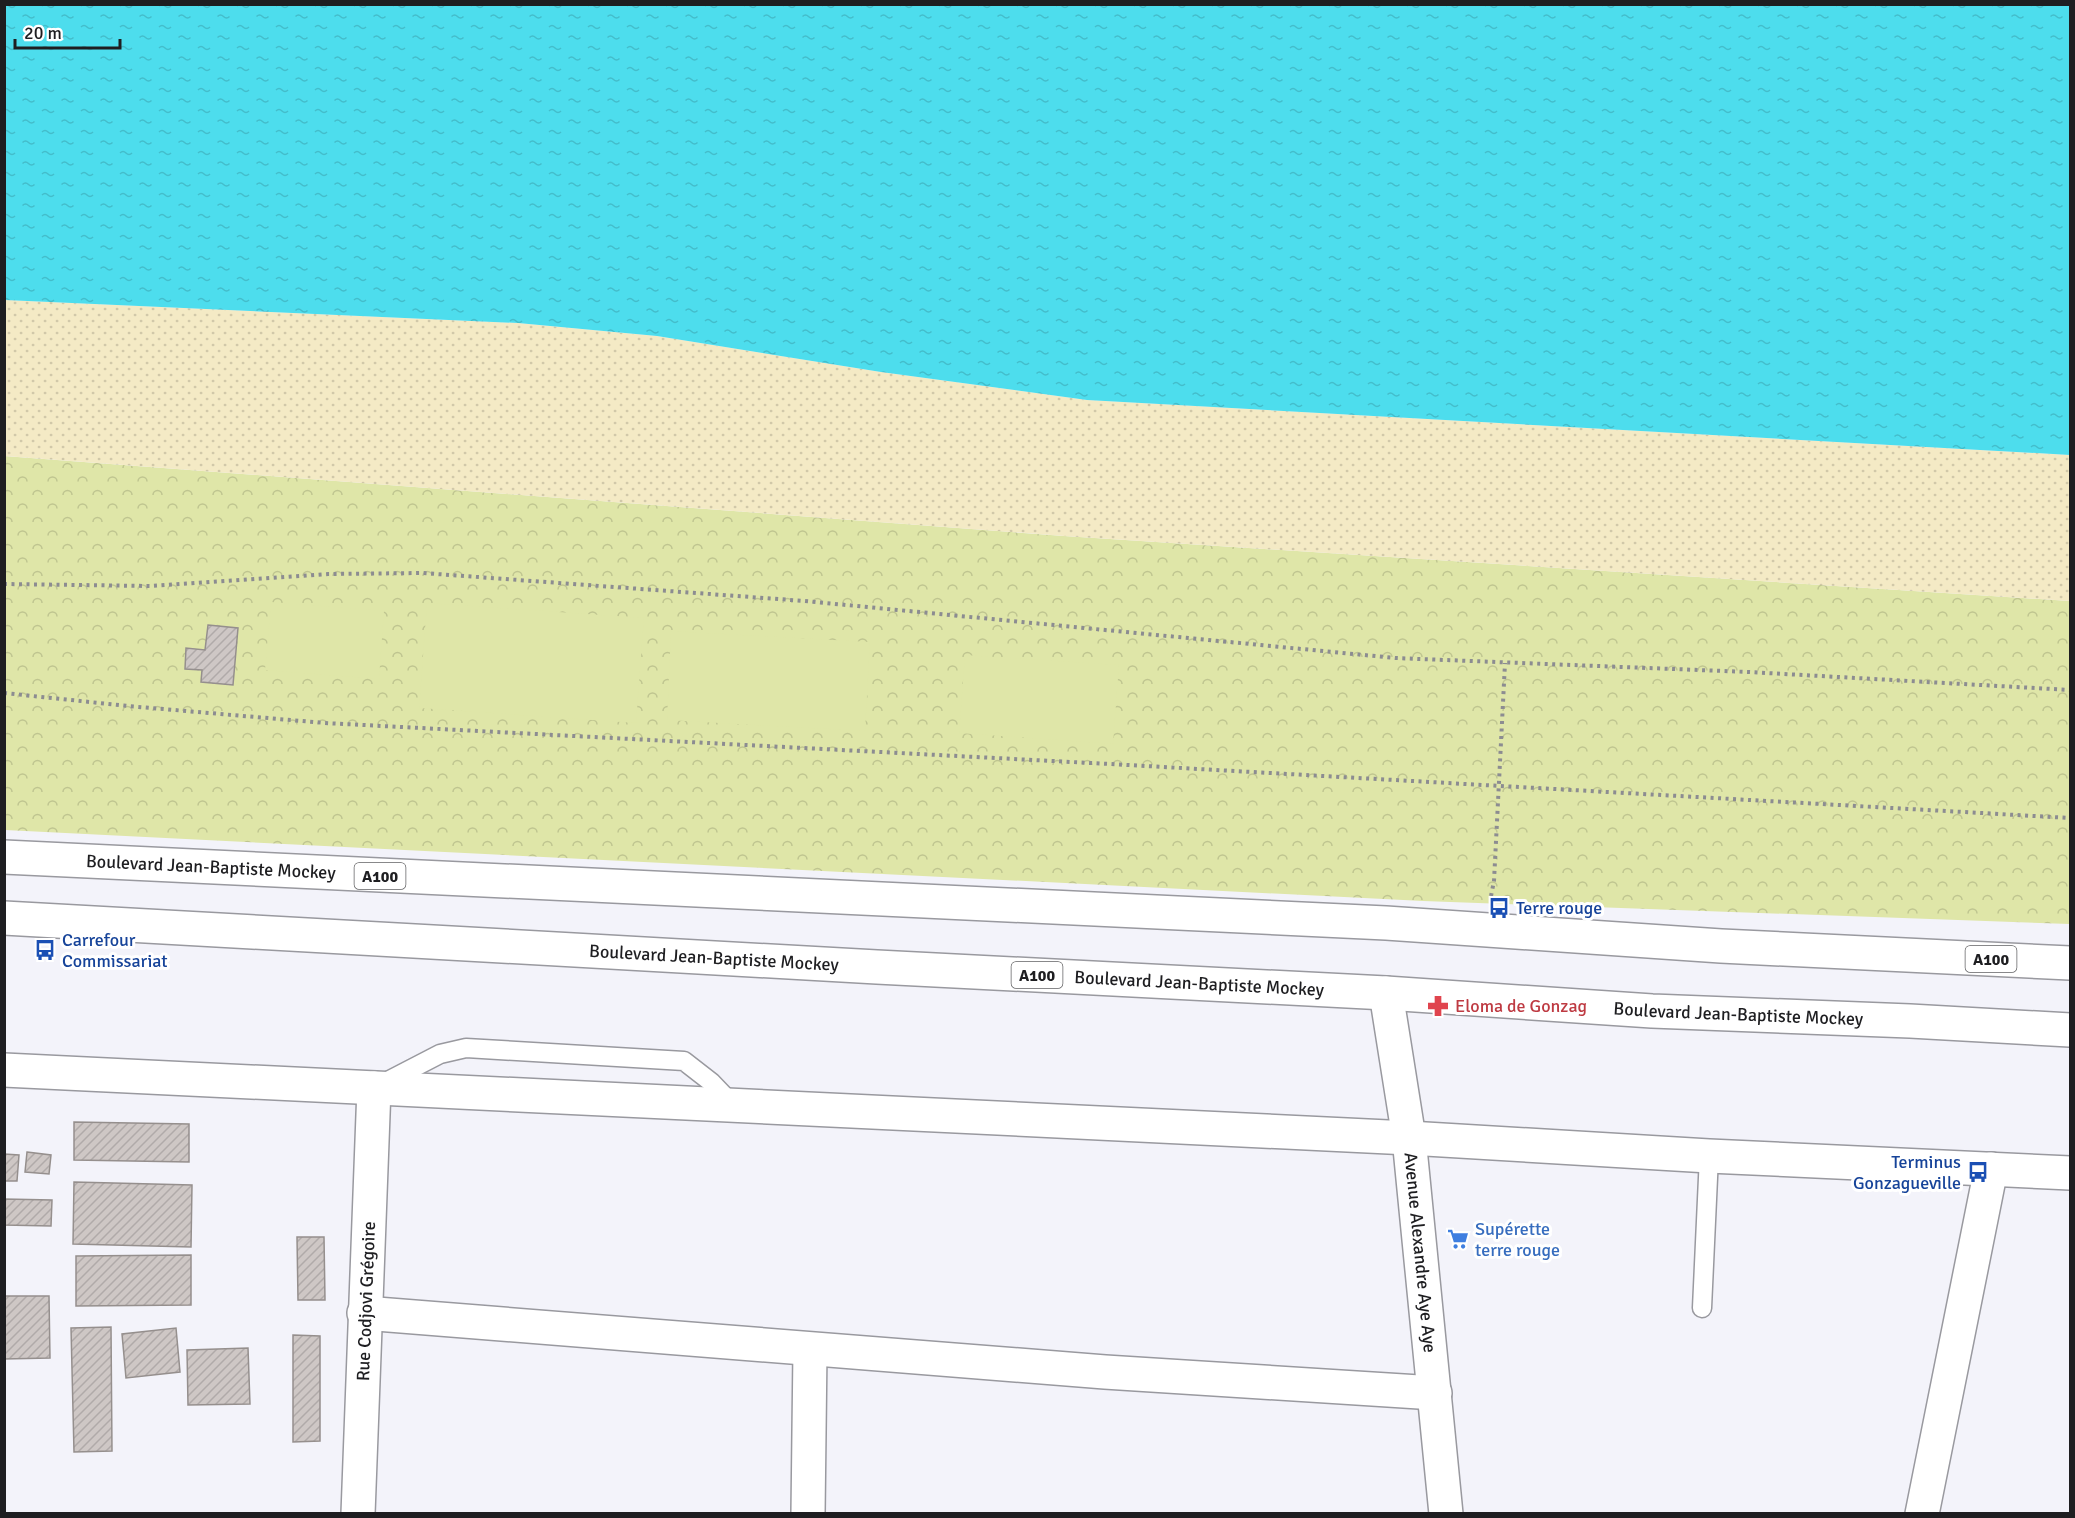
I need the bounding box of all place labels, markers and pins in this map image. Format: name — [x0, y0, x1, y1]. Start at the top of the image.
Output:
bus stop icon: Terre rouge — [1487, 896, 1511, 920]
place label: Terre rouge — [1516, 897, 1602, 919]
place label: Carrefour Commissariat — [62, 929, 168, 972]
bus stop icon: Carrefour Commissariat — [33, 938, 57, 962]
pharmacy icon: Eloma de Gonzag — [1426, 994, 1450, 1018]
place label: Eloma de Gonzag — [1455, 995, 1587, 1017]
place label: Terminus Gonzagueville — [1853, 1151, 1961, 1194]
bus stop icon: Terminus Gonzagueville — [1966, 1160, 1990, 1184]
place label: Supérette terre rouge — [1475, 1218, 1560, 1261]
supermarket icon: Supérette terre rouge — [1446, 1227, 1470, 1251]

